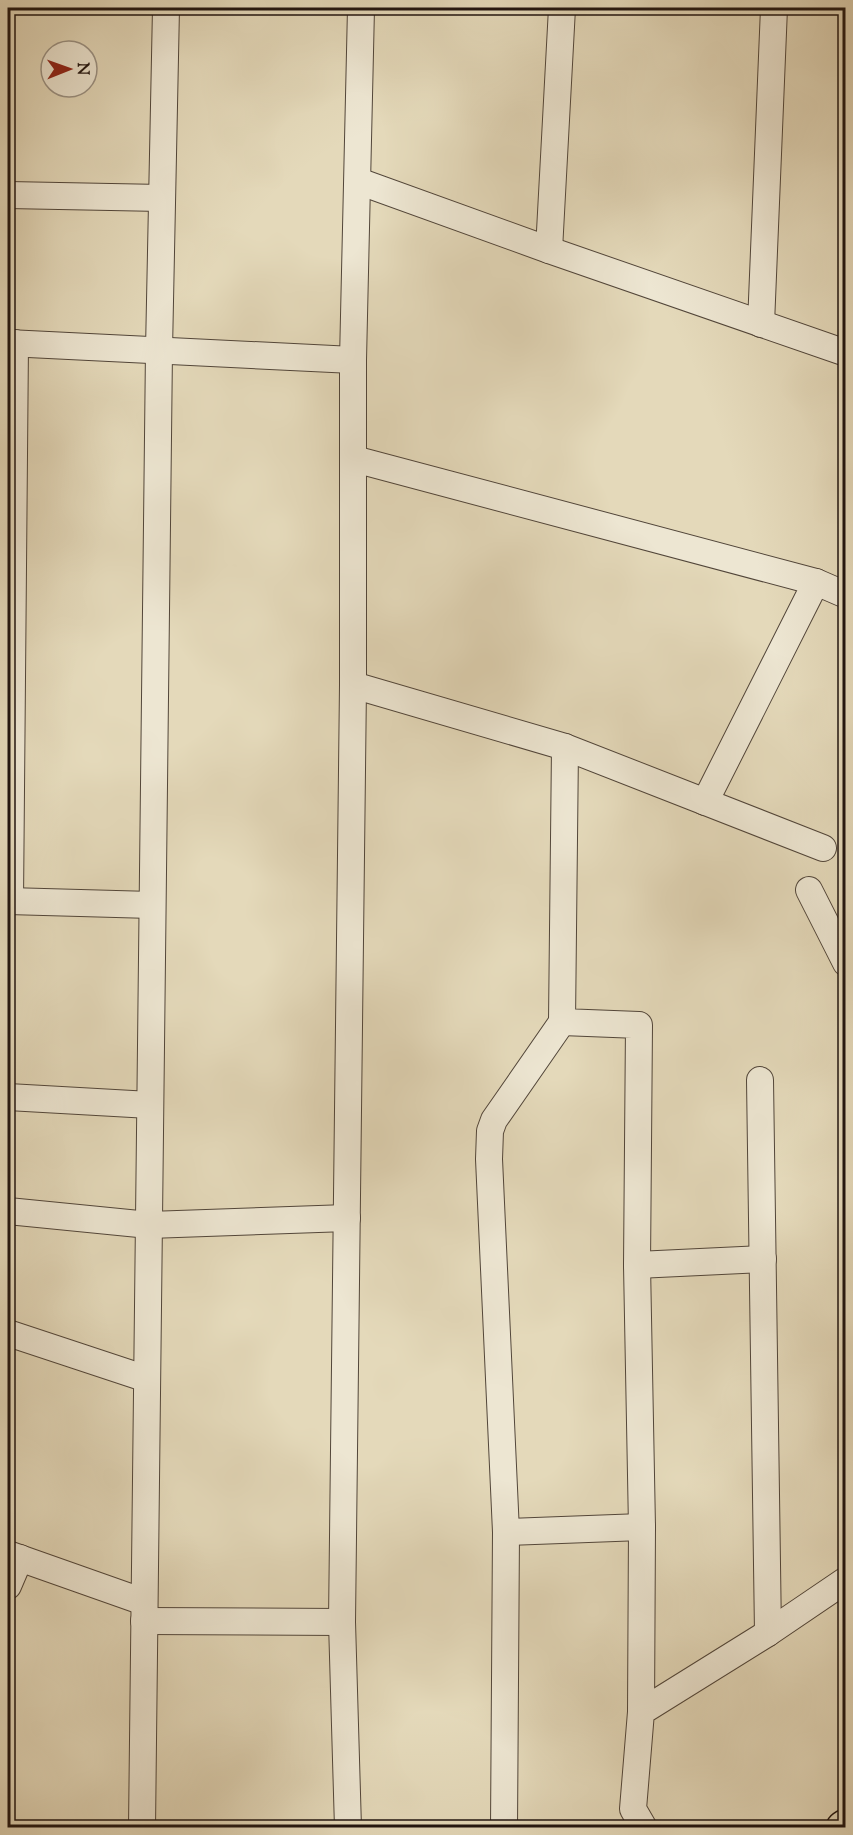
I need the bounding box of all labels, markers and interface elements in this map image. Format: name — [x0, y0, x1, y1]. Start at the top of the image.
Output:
north arrow — [39, 39, 99, 99]
text: N — [70, 62, 93, 76]

